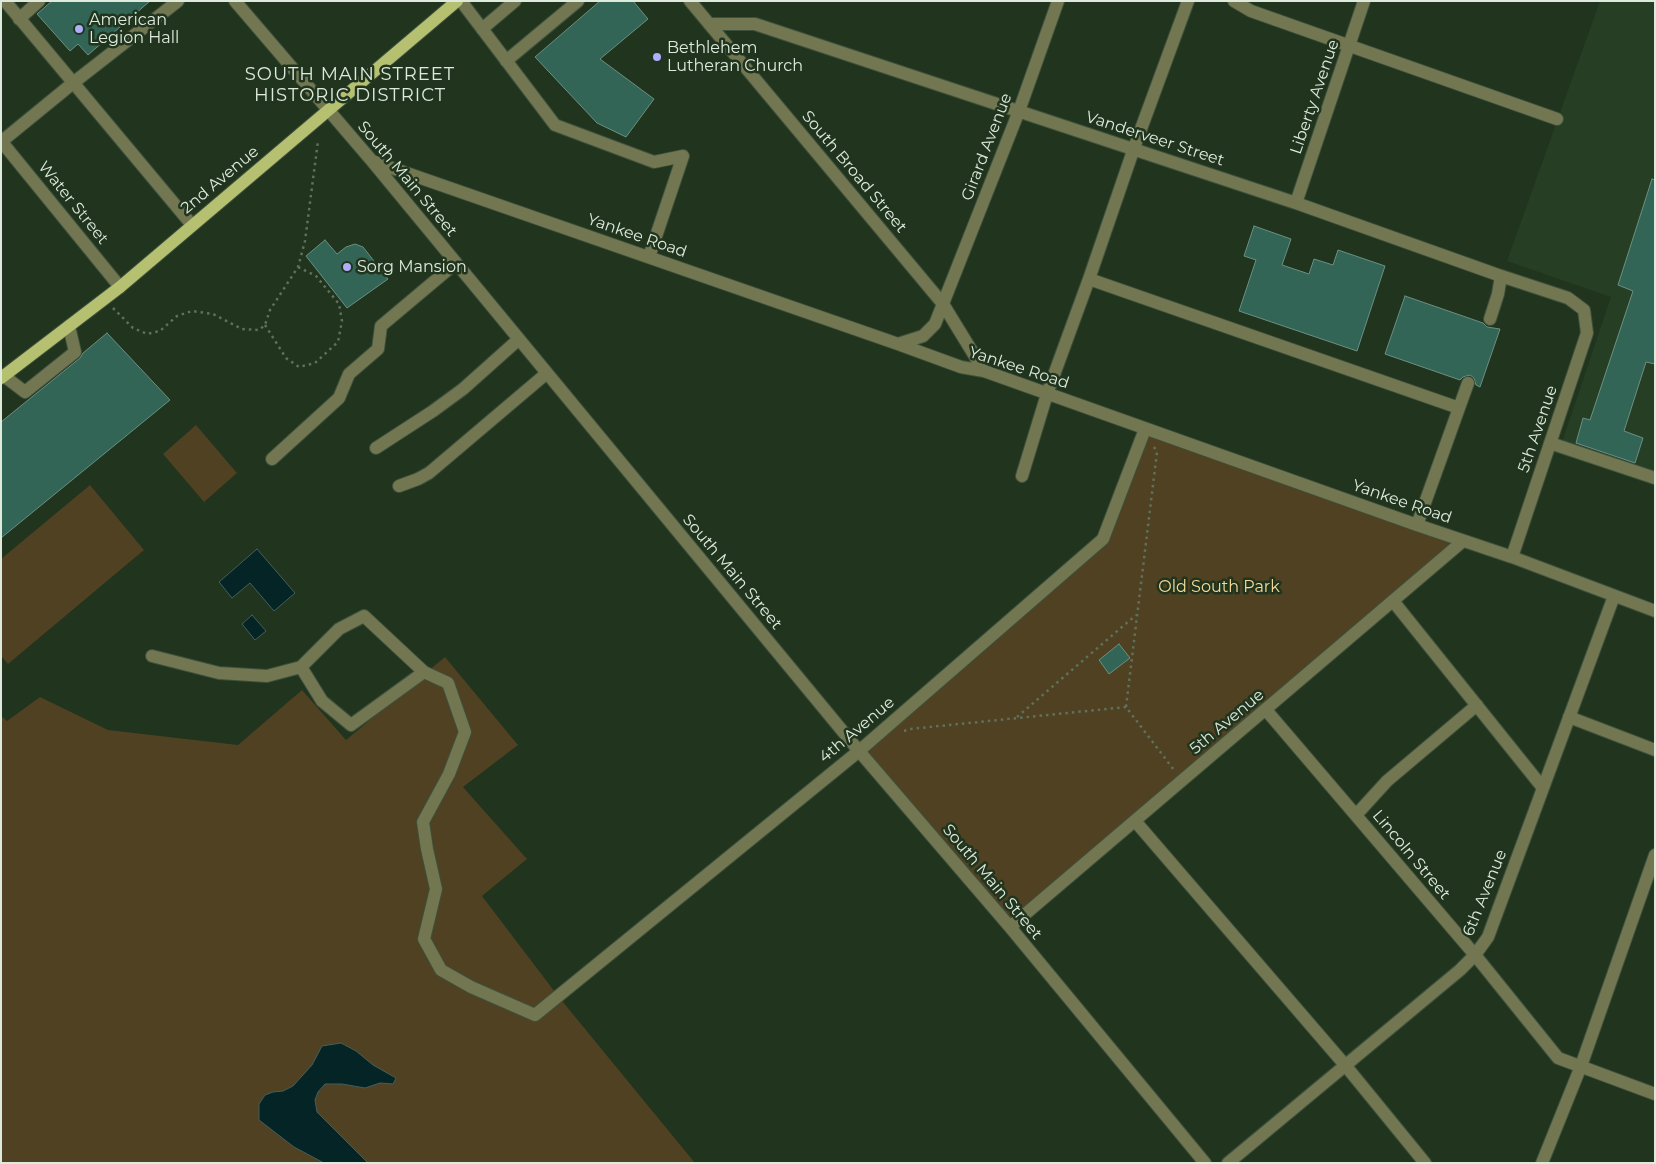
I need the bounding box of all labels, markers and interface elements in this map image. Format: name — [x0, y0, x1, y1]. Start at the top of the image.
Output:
place label: American Legion Hall — [89, 10, 179, 48]
marker: American Legion Hall — [73, 23, 85, 35]
street label: Liberty Avenue — [1286, 37, 1344, 157]
place label: Bethlehem Lutheran Church — [667, 38, 803, 76]
marker: Bethlehem Lutheran Church — [651, 51, 663, 63]
district label: SOUTH MAIN STREET HISTORIC DISTRICT — [243, 64, 457, 106]
street label: Girard Avenue — [958, 91, 1016, 203]
street label: South Broad Street — [797, 107, 911, 237]
street label: Vanderveer Street — [1083, 108, 1227, 170]
street label: South Main Street — [353, 117, 461, 241]
street label: 2nd Avenue — [177, 142, 263, 218]
street label: Water Street — [34, 158, 112, 248]
street label: Yankee Road — [585, 210, 689, 262]
place label: Sorg Mansion — [357, 257, 467, 277]
marker: Sorg Mansion — [341, 261, 353, 273]
street label: Yankee Road — [967, 343, 1071, 393]
street label: 5th Avenue — [1514, 383, 1562, 475]
street label: Yankee Road — [1350, 476, 1454, 528]
street label: South Main Street — [678, 510, 786, 634]
park label: Old South Park — [1158, 577, 1280, 597]
street label: 5th Avenue — [1186, 685, 1268, 759]
street label: 4th Avenue — [815, 693, 899, 767]
street label: Lincoln Street — [1368, 806, 1454, 904]
street label: South Main Street — [938, 820, 1046, 944]
street label: 6th Avenue — [1459, 847, 1511, 939]

